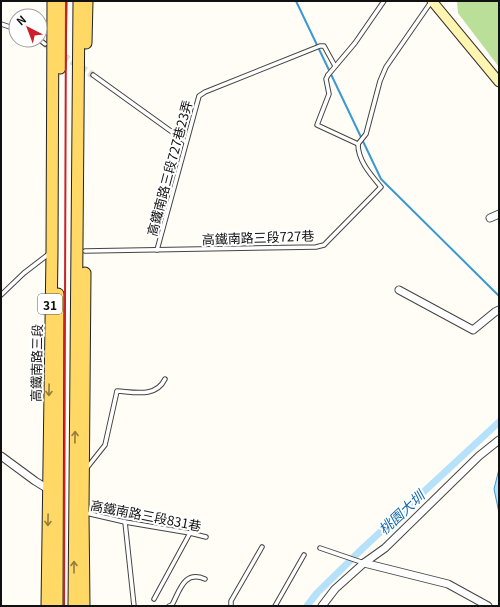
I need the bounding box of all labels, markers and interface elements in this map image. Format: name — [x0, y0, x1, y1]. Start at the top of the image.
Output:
north arrow — [8, 8, 48, 48]
text: N — [12, 11, 29, 29]
street label: 高鐵南路三段727巷23弄 — [142, 98, 196, 238]
street label: 高鐵南路三段727巷 — [201, 226, 315, 248]
road number: 31 — [38, 294, 62, 314]
street label: 高鐵南路三段 — [26, 324, 46, 402]
one-way arrow — [46, 383, 53, 396]
one-way arrow — [71, 431, 79, 444]
water label: 桃園大圳 — [374, 484, 430, 538]
street label: 高鐵南路三段831巷 — [89, 495, 203, 535]
one-way arrow — [44, 513, 52, 526]
one-way arrow — [70, 561, 78, 574]

